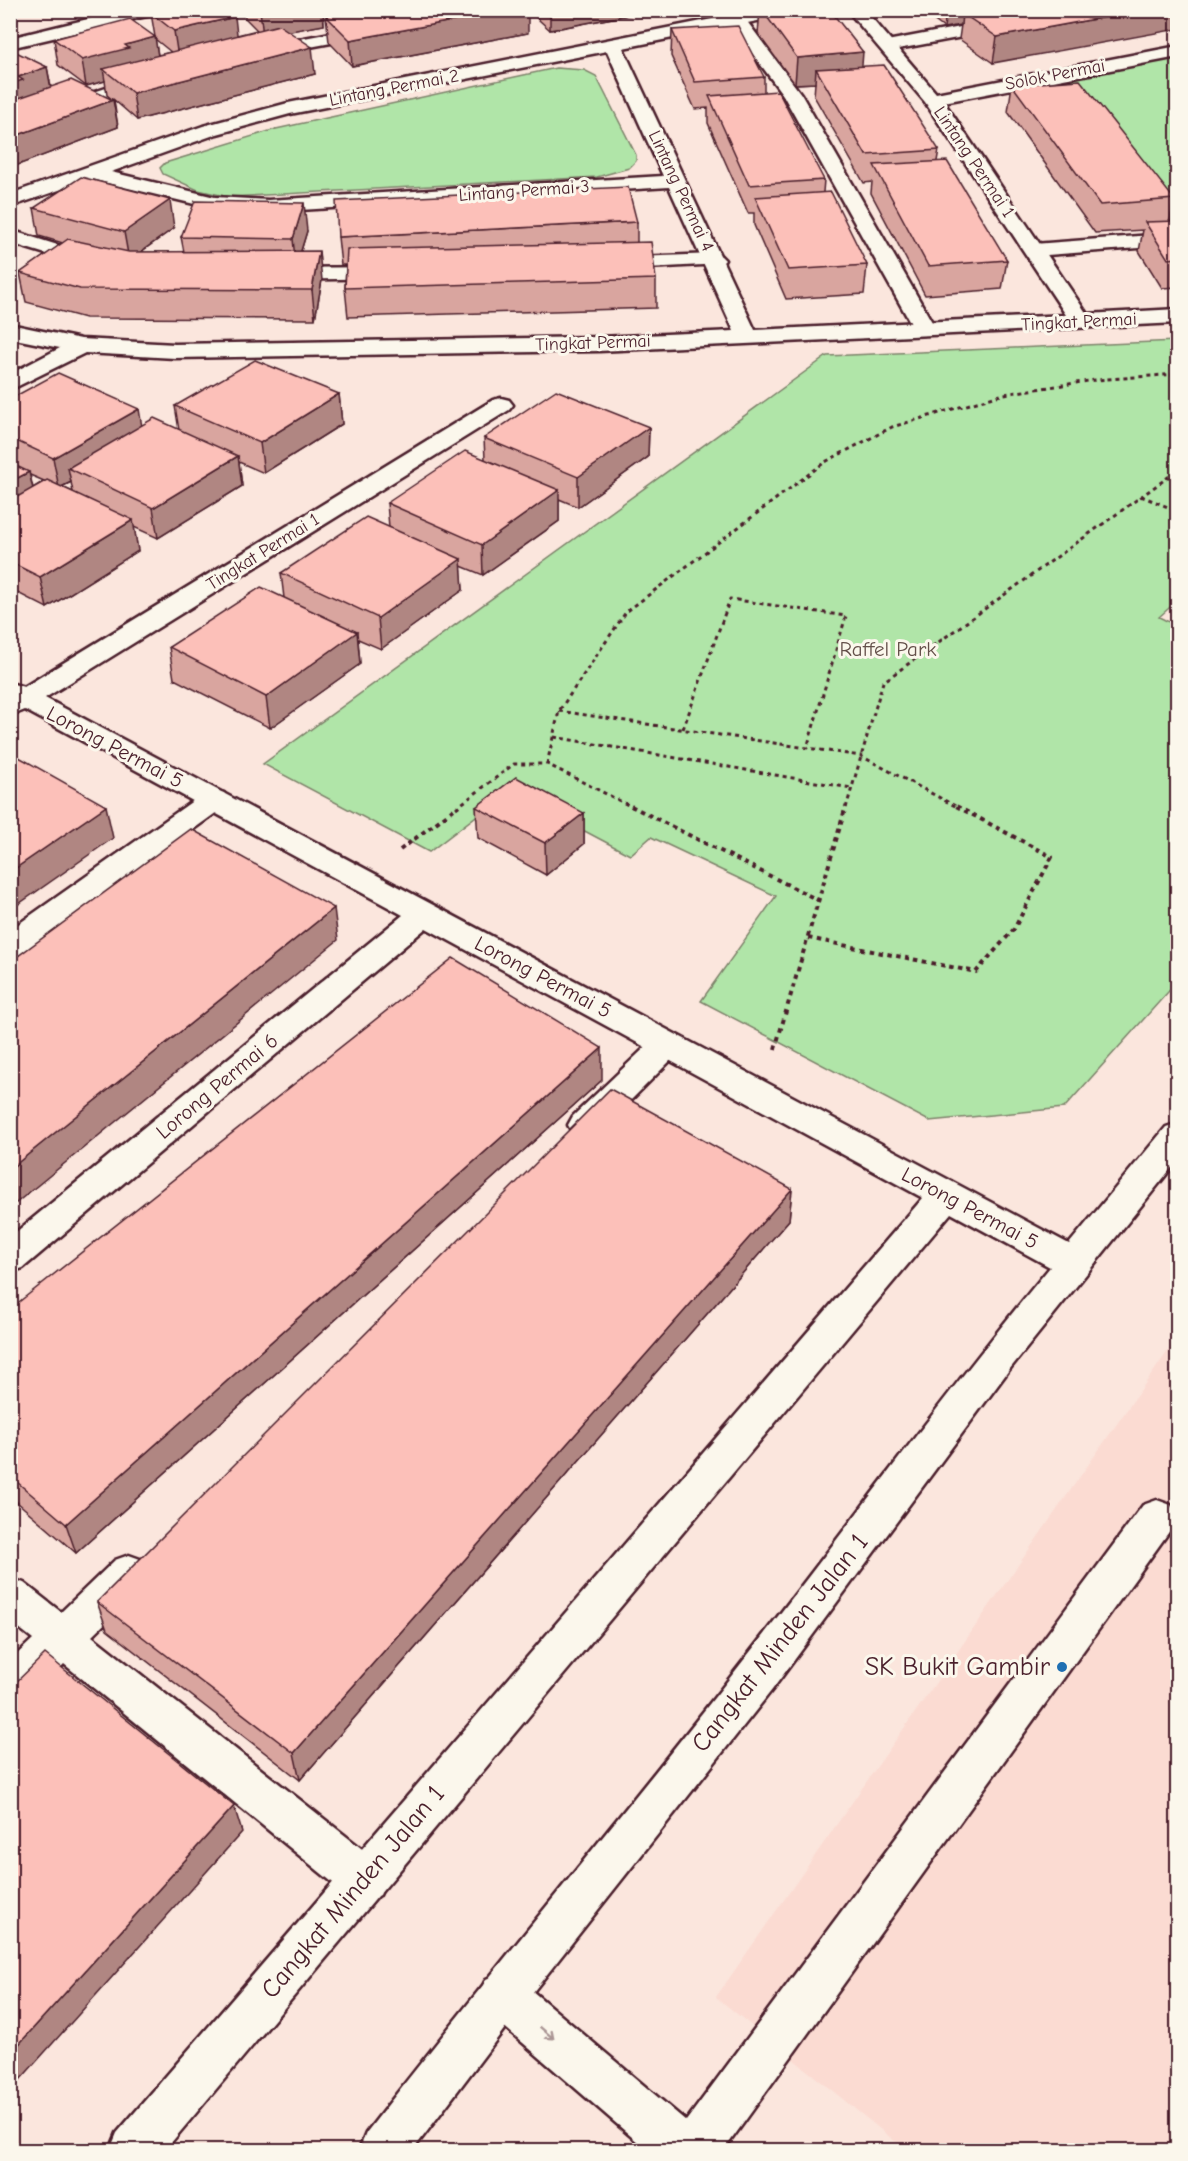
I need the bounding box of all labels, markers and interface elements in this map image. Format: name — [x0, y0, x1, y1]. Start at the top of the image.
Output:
street label: Solok Permai — [1003, 55, 1107, 95]
street label: Lintang Permai 2 — [327, 65, 461, 111]
street label: Lintang Permai 1 — [929, 103, 1019, 221]
street label: Lintang Permai 4 — [644, 127, 718, 255]
street label: Lintang Permai 3 — [458, 176, 590, 206]
street label: Tingkat Permai — [1021, 308, 1137, 336]
street label: Tingkat Permai — [535, 330, 651, 356]
street label: Tingkat Permai 1 — [203, 509, 323, 595]
park label: Raffel Park — [840, 637, 936, 661]
street label: Lorong Permai 5 — [43, 701, 187, 793]
street label: Lorong Permai 5 — [471, 931, 615, 1023]
street label: Lorong Permai 6 — [151, 1028, 283, 1144]
street label: Lorong Permai 5 — [898, 1162, 1042, 1254]
street label: Cangkat Minden Jalan 1 — [685, 1528, 875, 1758]
place label: SK Bukit Gambir — [865, 1652, 1051, 1682]
marker: SK Bukit Gambir — [1055, 1660, 1069, 1674]
street label: Cangkat Minden Jalan 1 — [255, 1779, 451, 2005]
one-way arrow — [539, 2026, 554, 2040]

